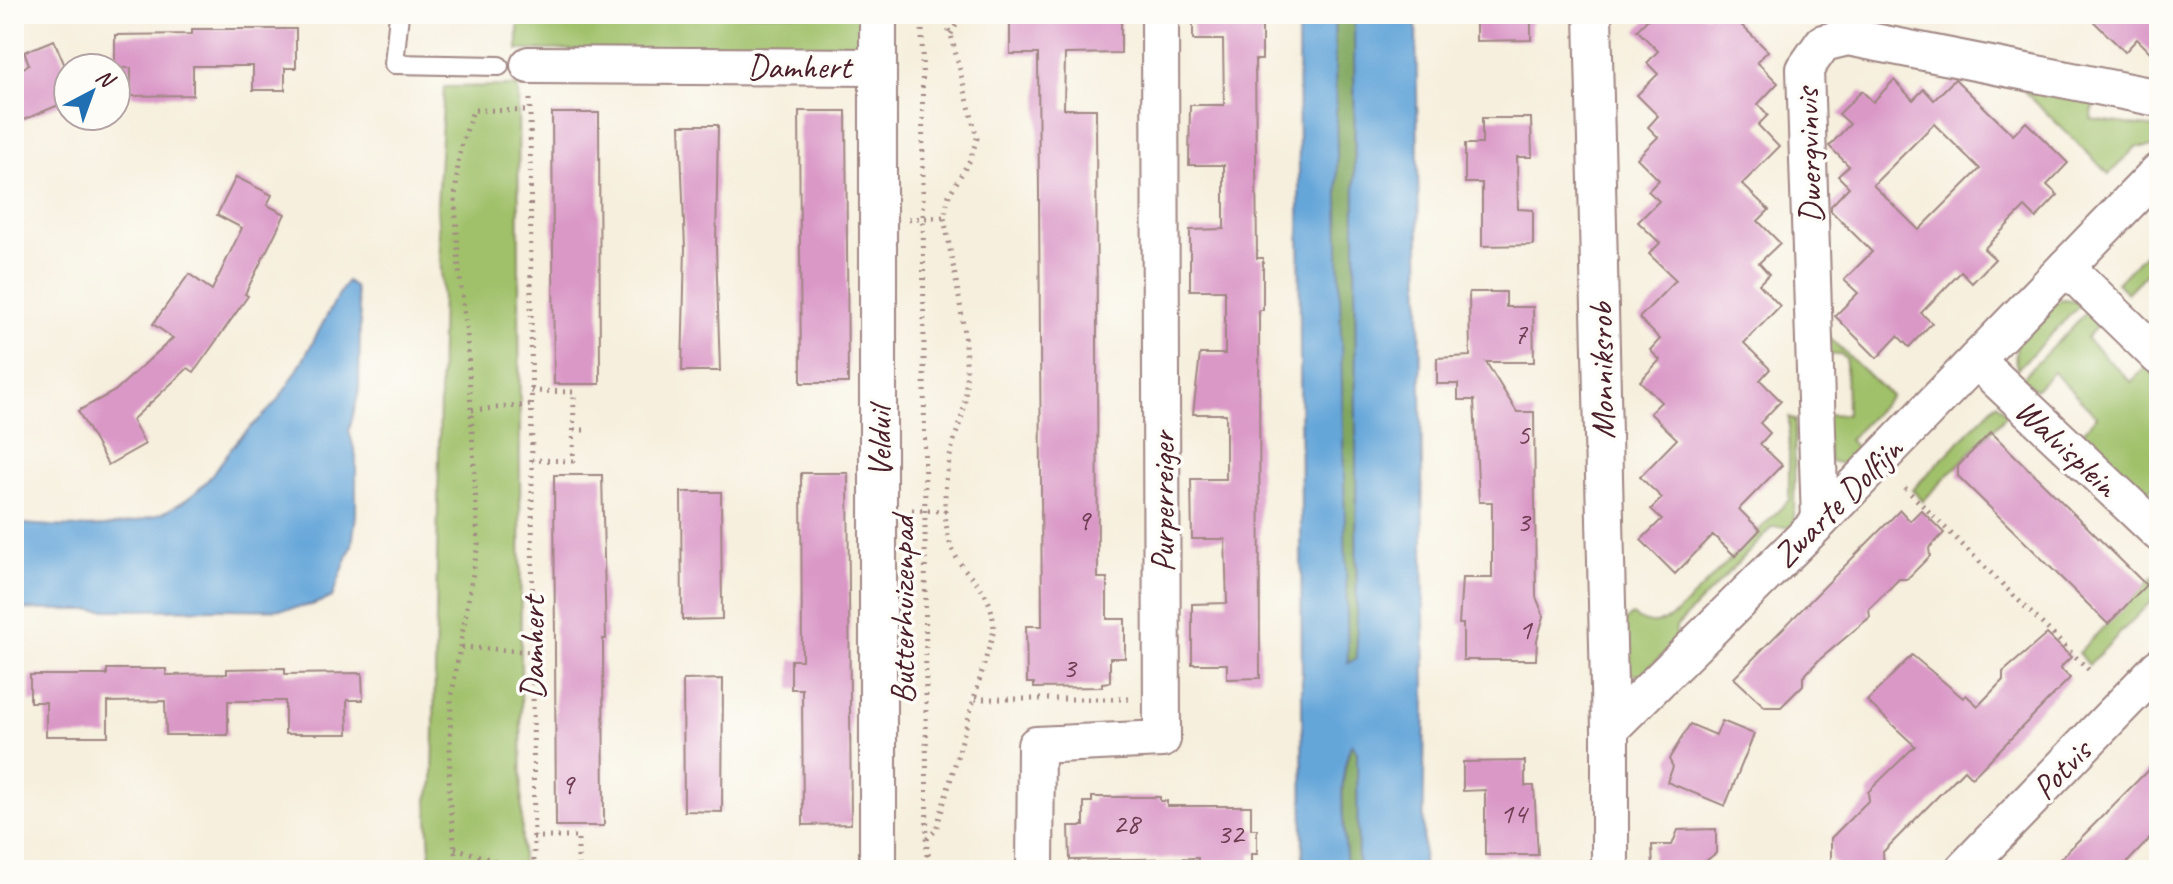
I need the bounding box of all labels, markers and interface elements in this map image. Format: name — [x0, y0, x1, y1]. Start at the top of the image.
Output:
street label: Damhert — [747, 45, 855, 88]
north arrow — [52, 52, 132, 132]
text: N — [90, 63, 121, 95]
street label: Dwergvinvis — [1785, 84, 1832, 224]
street label: Monniksrob — [1579, 300, 1624, 440]
house number: 7 — [1513, 314, 1528, 352]
street label: Walvisplein — [2006, 389, 2128, 507]
street label: Velduil — [858, 400, 901, 477]
house number: 5 — [1516, 415, 1531, 453]
street label: Zwarte Dolfijn — [1763, 427, 1913, 577]
street label: Purperreiger — [1141, 429, 1184, 572]
house number: 9 — [1076, 501, 1092, 539]
house number: 3 — [1516, 502, 1532, 540]
street label: Butterhuizenpad — [881, 510, 924, 704]
street label: Damhert — [511, 592, 554, 700]
house number: 1 — [1518, 610, 1533, 648]
house number: 3 — [1062, 648, 1078, 686]
street label: Potvis — [2023, 728, 2103, 808]
house number: 9 — [560, 765, 576, 803]
house number: 14 — [1500, 794, 1529, 832]
house number: 28 — [1113, 804, 1142, 842]
house number: 32 — [1217, 814, 1246, 852]

